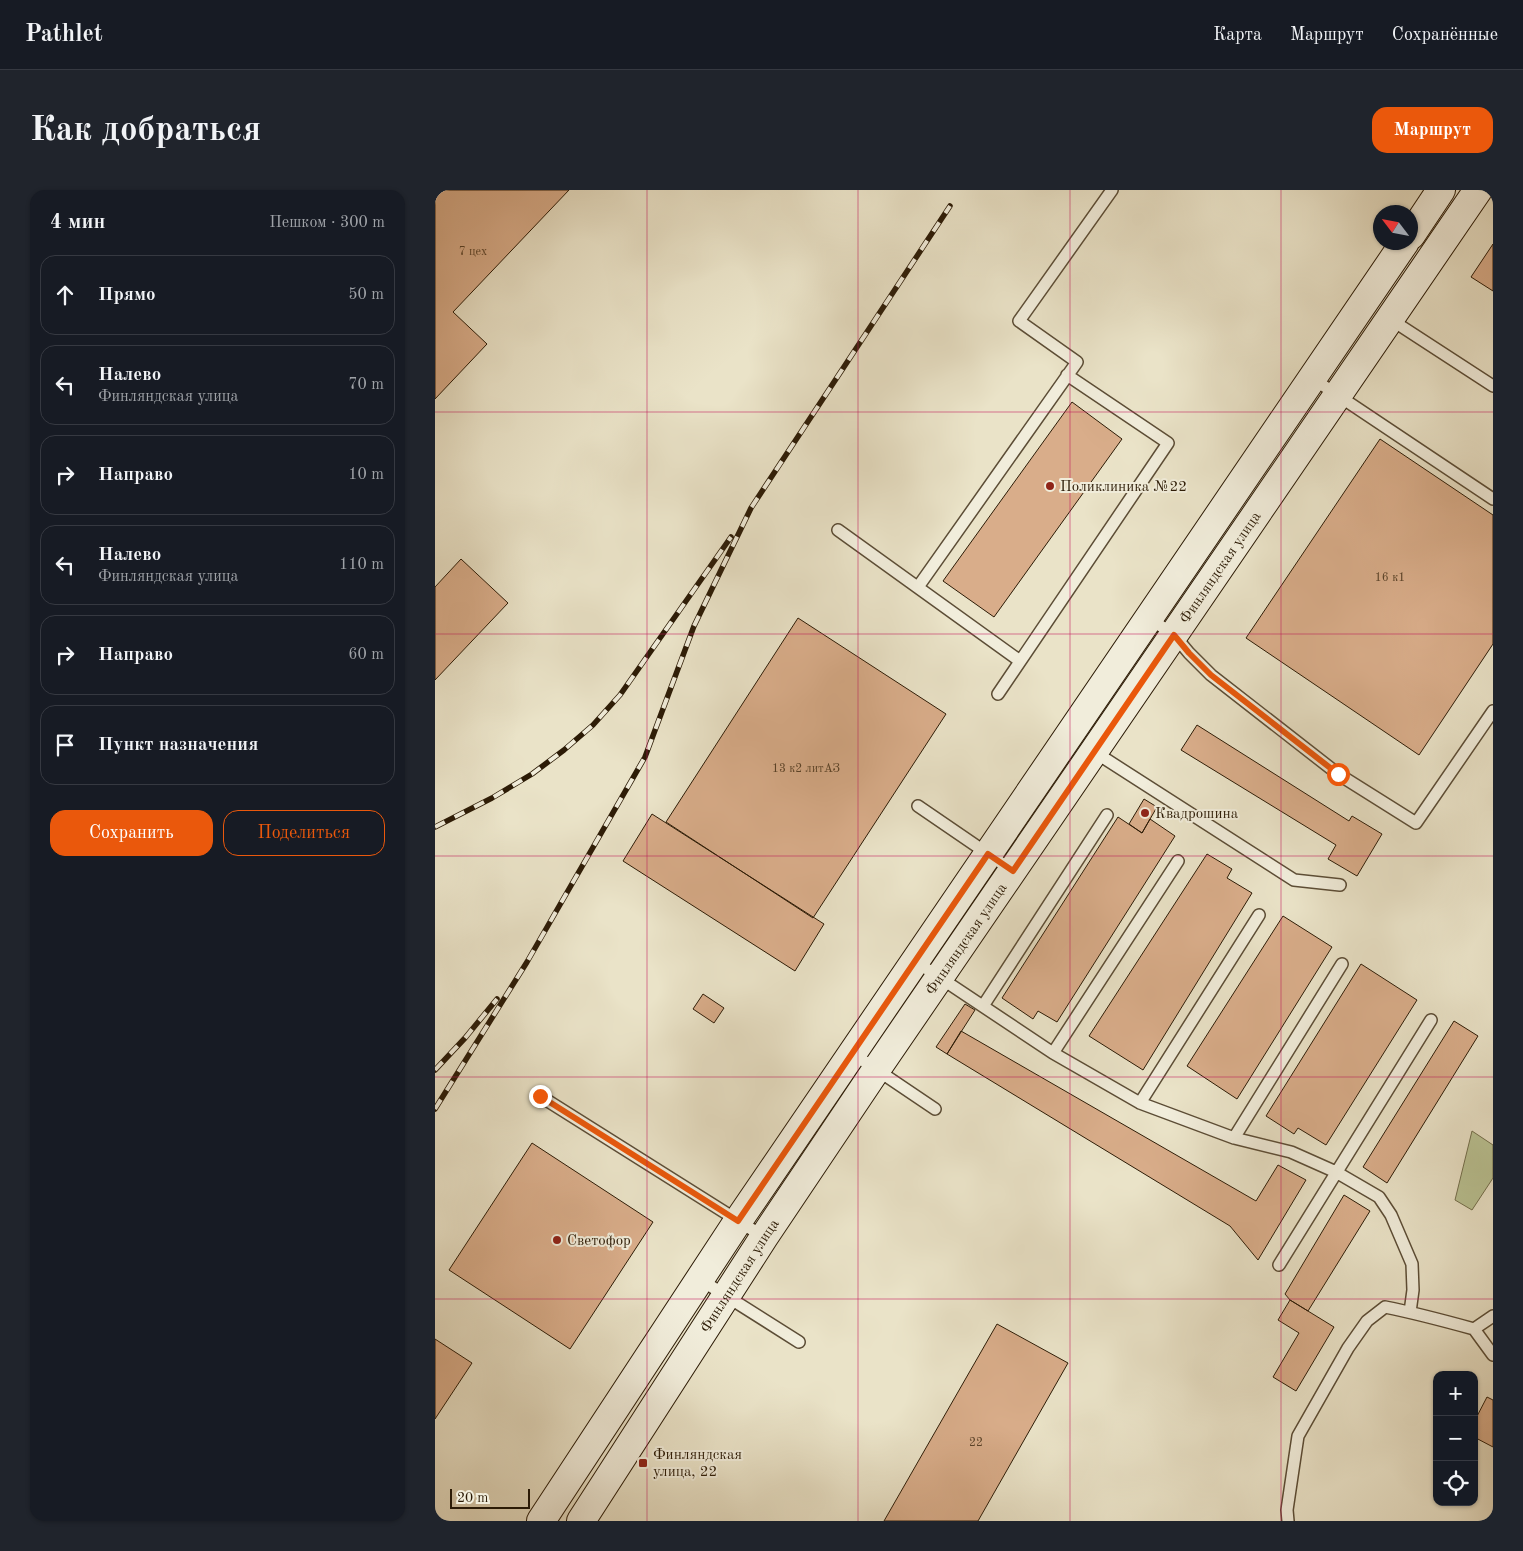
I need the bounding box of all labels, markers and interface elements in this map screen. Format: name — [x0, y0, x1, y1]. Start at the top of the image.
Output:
text: Pathlet — [25, 23, 103, 47]
text: Карта — [1213, 26, 1262, 44]
text: Маршрут — [1290, 26, 1364, 44]
text: Сохранённые — [1392, 26, 1498, 44]
button: Маршрут — [1372, 107, 1493, 153]
text: Как добраться — [30, 113, 261, 148]
north arrow — [1373, 205, 1418, 250]
text: 4 мин — [50, 212, 105, 233]
text: Пешком · 300 m — [269, 215, 385, 231]
house number: 7 цех — [459, 246, 487, 258]
icon: ahead — [51, 281, 79, 309]
text: Прямо — [98, 286, 156, 305]
text: 50 m — [348, 287, 384, 303]
text: Налево — [98, 366, 161, 385]
icon: left — [51, 371, 79, 399]
text: 70 m — [348, 377, 384, 393]
text: Финляндская улица — [98, 389, 238, 405]
icon: right — [51, 461, 79, 489]
text: Направо — [98, 466, 173, 485]
text: 10 m — [348, 467, 384, 483]
marker: Поликлиника №22 — [1044, 480, 1056, 492]
place label: Поликлиника №22 — [1060, 480, 1187, 495]
street label: Финляндская улица — [1178, 509, 1265, 627]
text: Налево — [98, 546, 161, 565]
icon: left — [51, 551, 79, 579]
text: 110 m — [339, 557, 384, 573]
text: Финляндская улица — [98, 569, 238, 585]
house number: 16 к1 — [1375, 572, 1405, 584]
icon: right — [51, 641, 79, 669]
text: Направо — [98, 646, 173, 665]
text: 60 m — [348, 647, 384, 663]
icon: arrive — [51, 731, 79, 759]
text: Пункт назначения — [98, 736, 258, 755]
house number: 13 к2 литАЗ — [772, 763, 840, 775]
route start — [1327, 763, 1350, 786]
marker: Квадрошина — [1139, 807, 1151, 819]
place label: Квадрошина — [1155, 807, 1239, 822]
button: Сохранить — [50, 810, 213, 856]
button: Поделиться — [223, 810, 385, 856]
street label: Финляндская улица — [924, 880, 1011, 998]
route end — [529, 1085, 552, 1108]
street label: Финляндская улица — [698, 1217, 783, 1336]
marker: Светофор — [551, 1234, 563, 1246]
place label: Светофор — [567, 1234, 631, 1249]
map controls — [1433, 1371, 1478, 1506]
button: + — [1433, 1371, 1478, 1416]
button: − — [1433, 1416, 1478, 1461]
house number: 22 — [969, 1437, 983, 1449]
place label: Финляндская улица, 22 — [653, 1448, 742, 1480]
marker: Финляндская улица, 22 — [637, 1457, 649, 1469]
button: locate — [1433, 1461, 1478, 1506]
scale bar — [450, 1486, 530, 1509]
text: 20 m — [457, 1491, 488, 1505]

